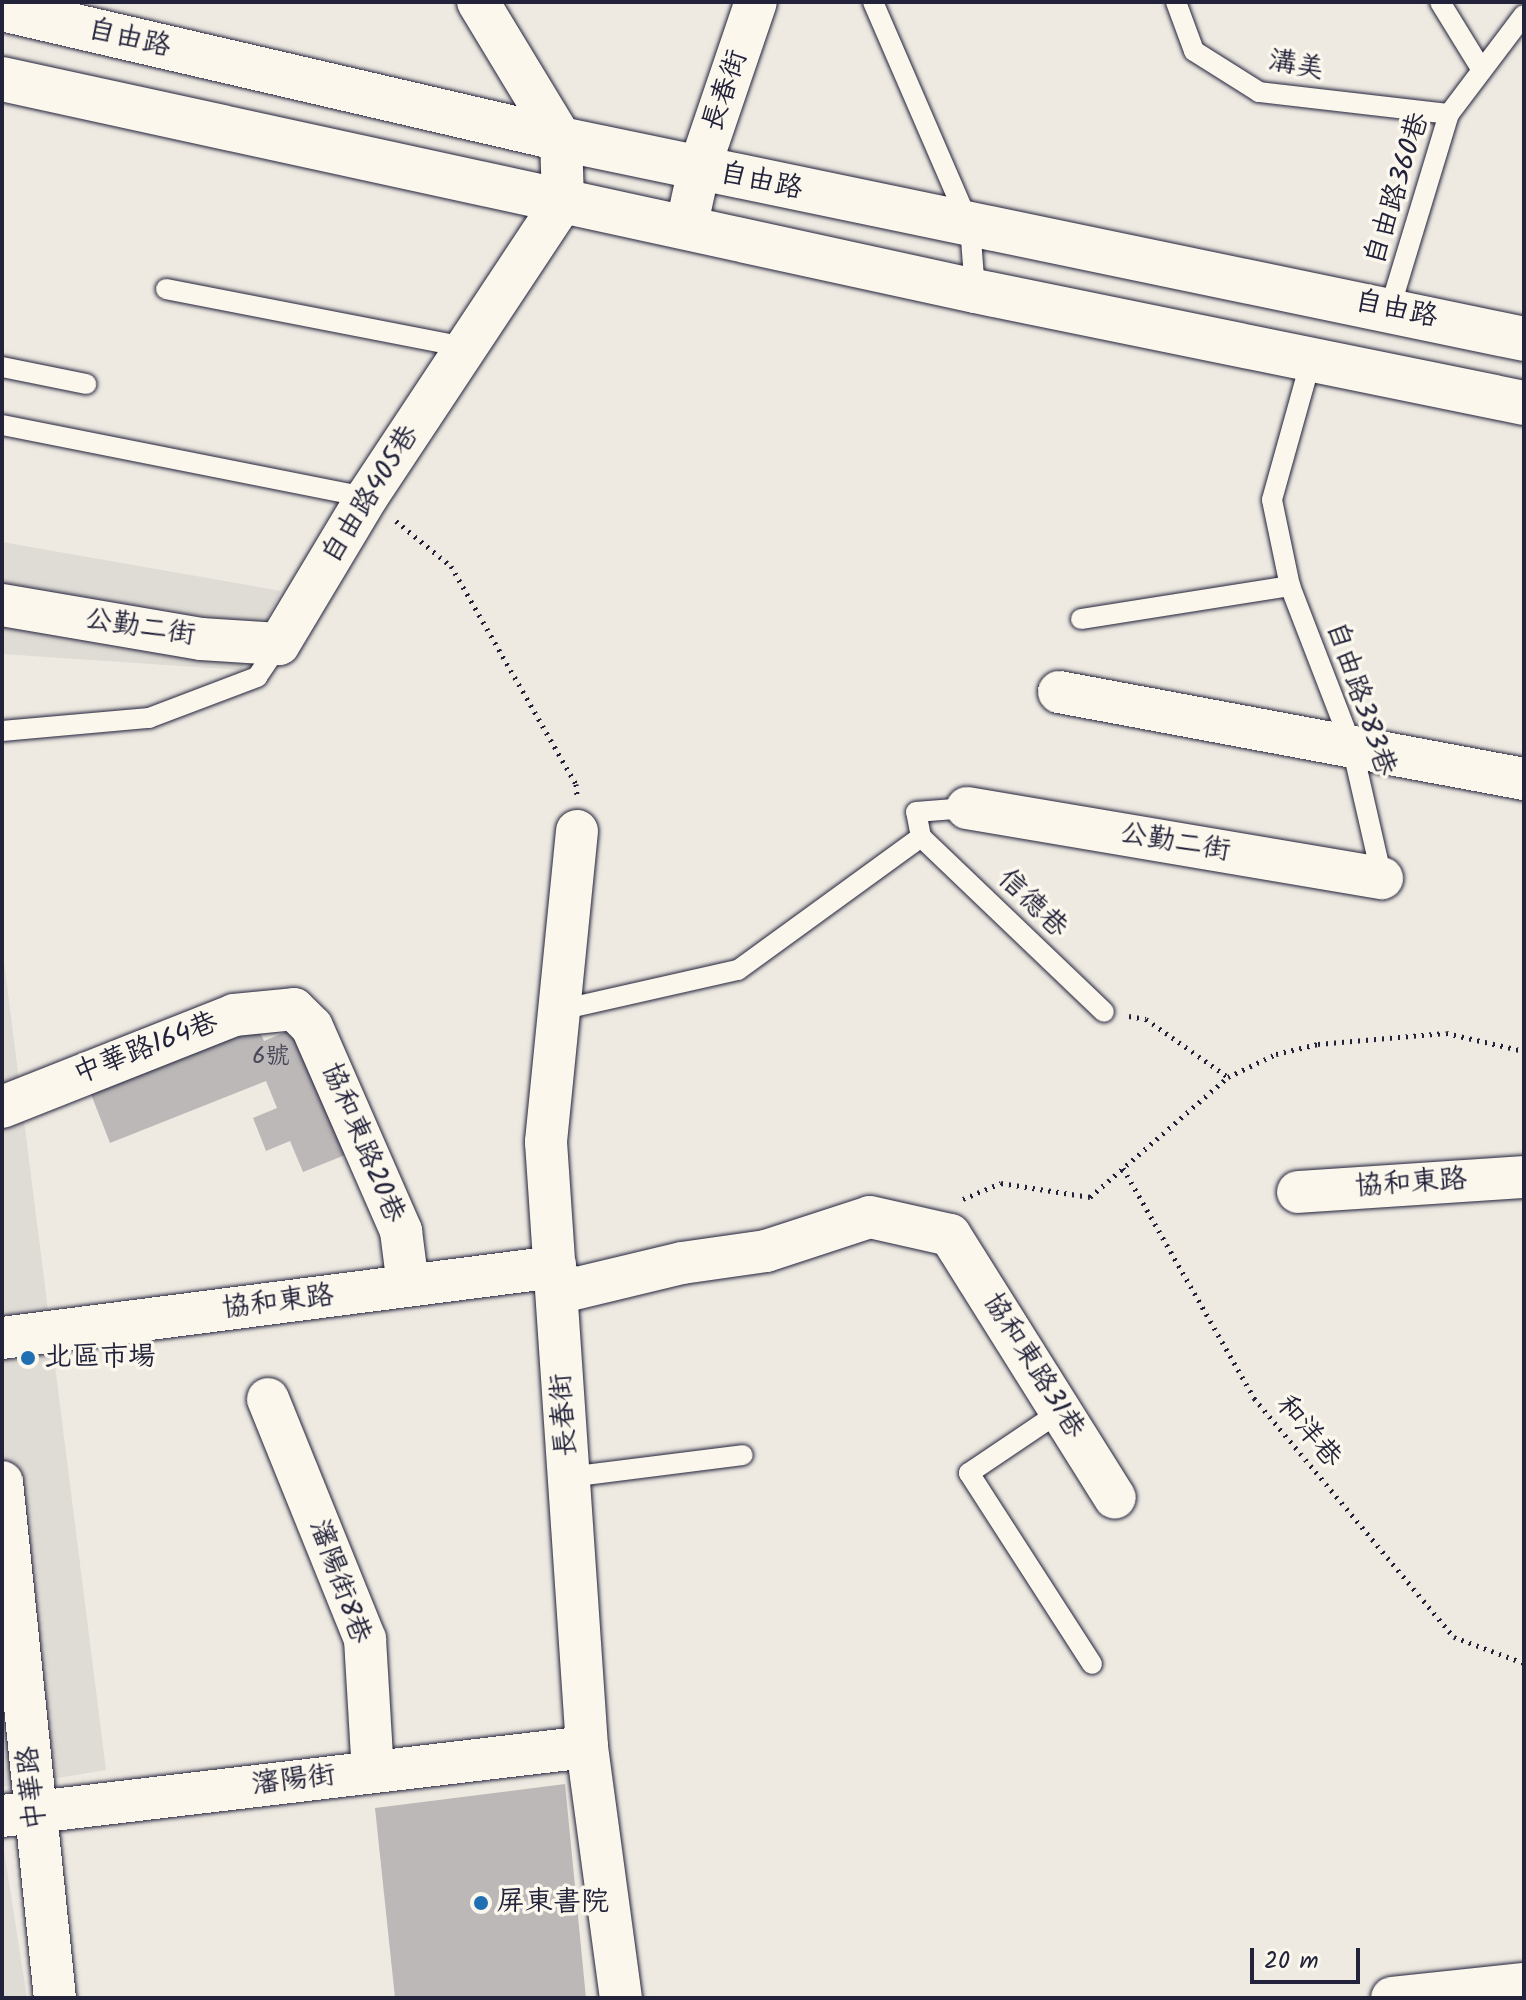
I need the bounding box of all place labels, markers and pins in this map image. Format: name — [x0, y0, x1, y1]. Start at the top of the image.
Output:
place label: 北區市場 — [44, 1341, 156, 1375]
marker: 北區市場 — [19, 1349, 37, 1367]
place label: 屏東書院 — [497, 1886, 609, 1920]
marker: 屏東書院 — [472, 1894, 490, 1912]

